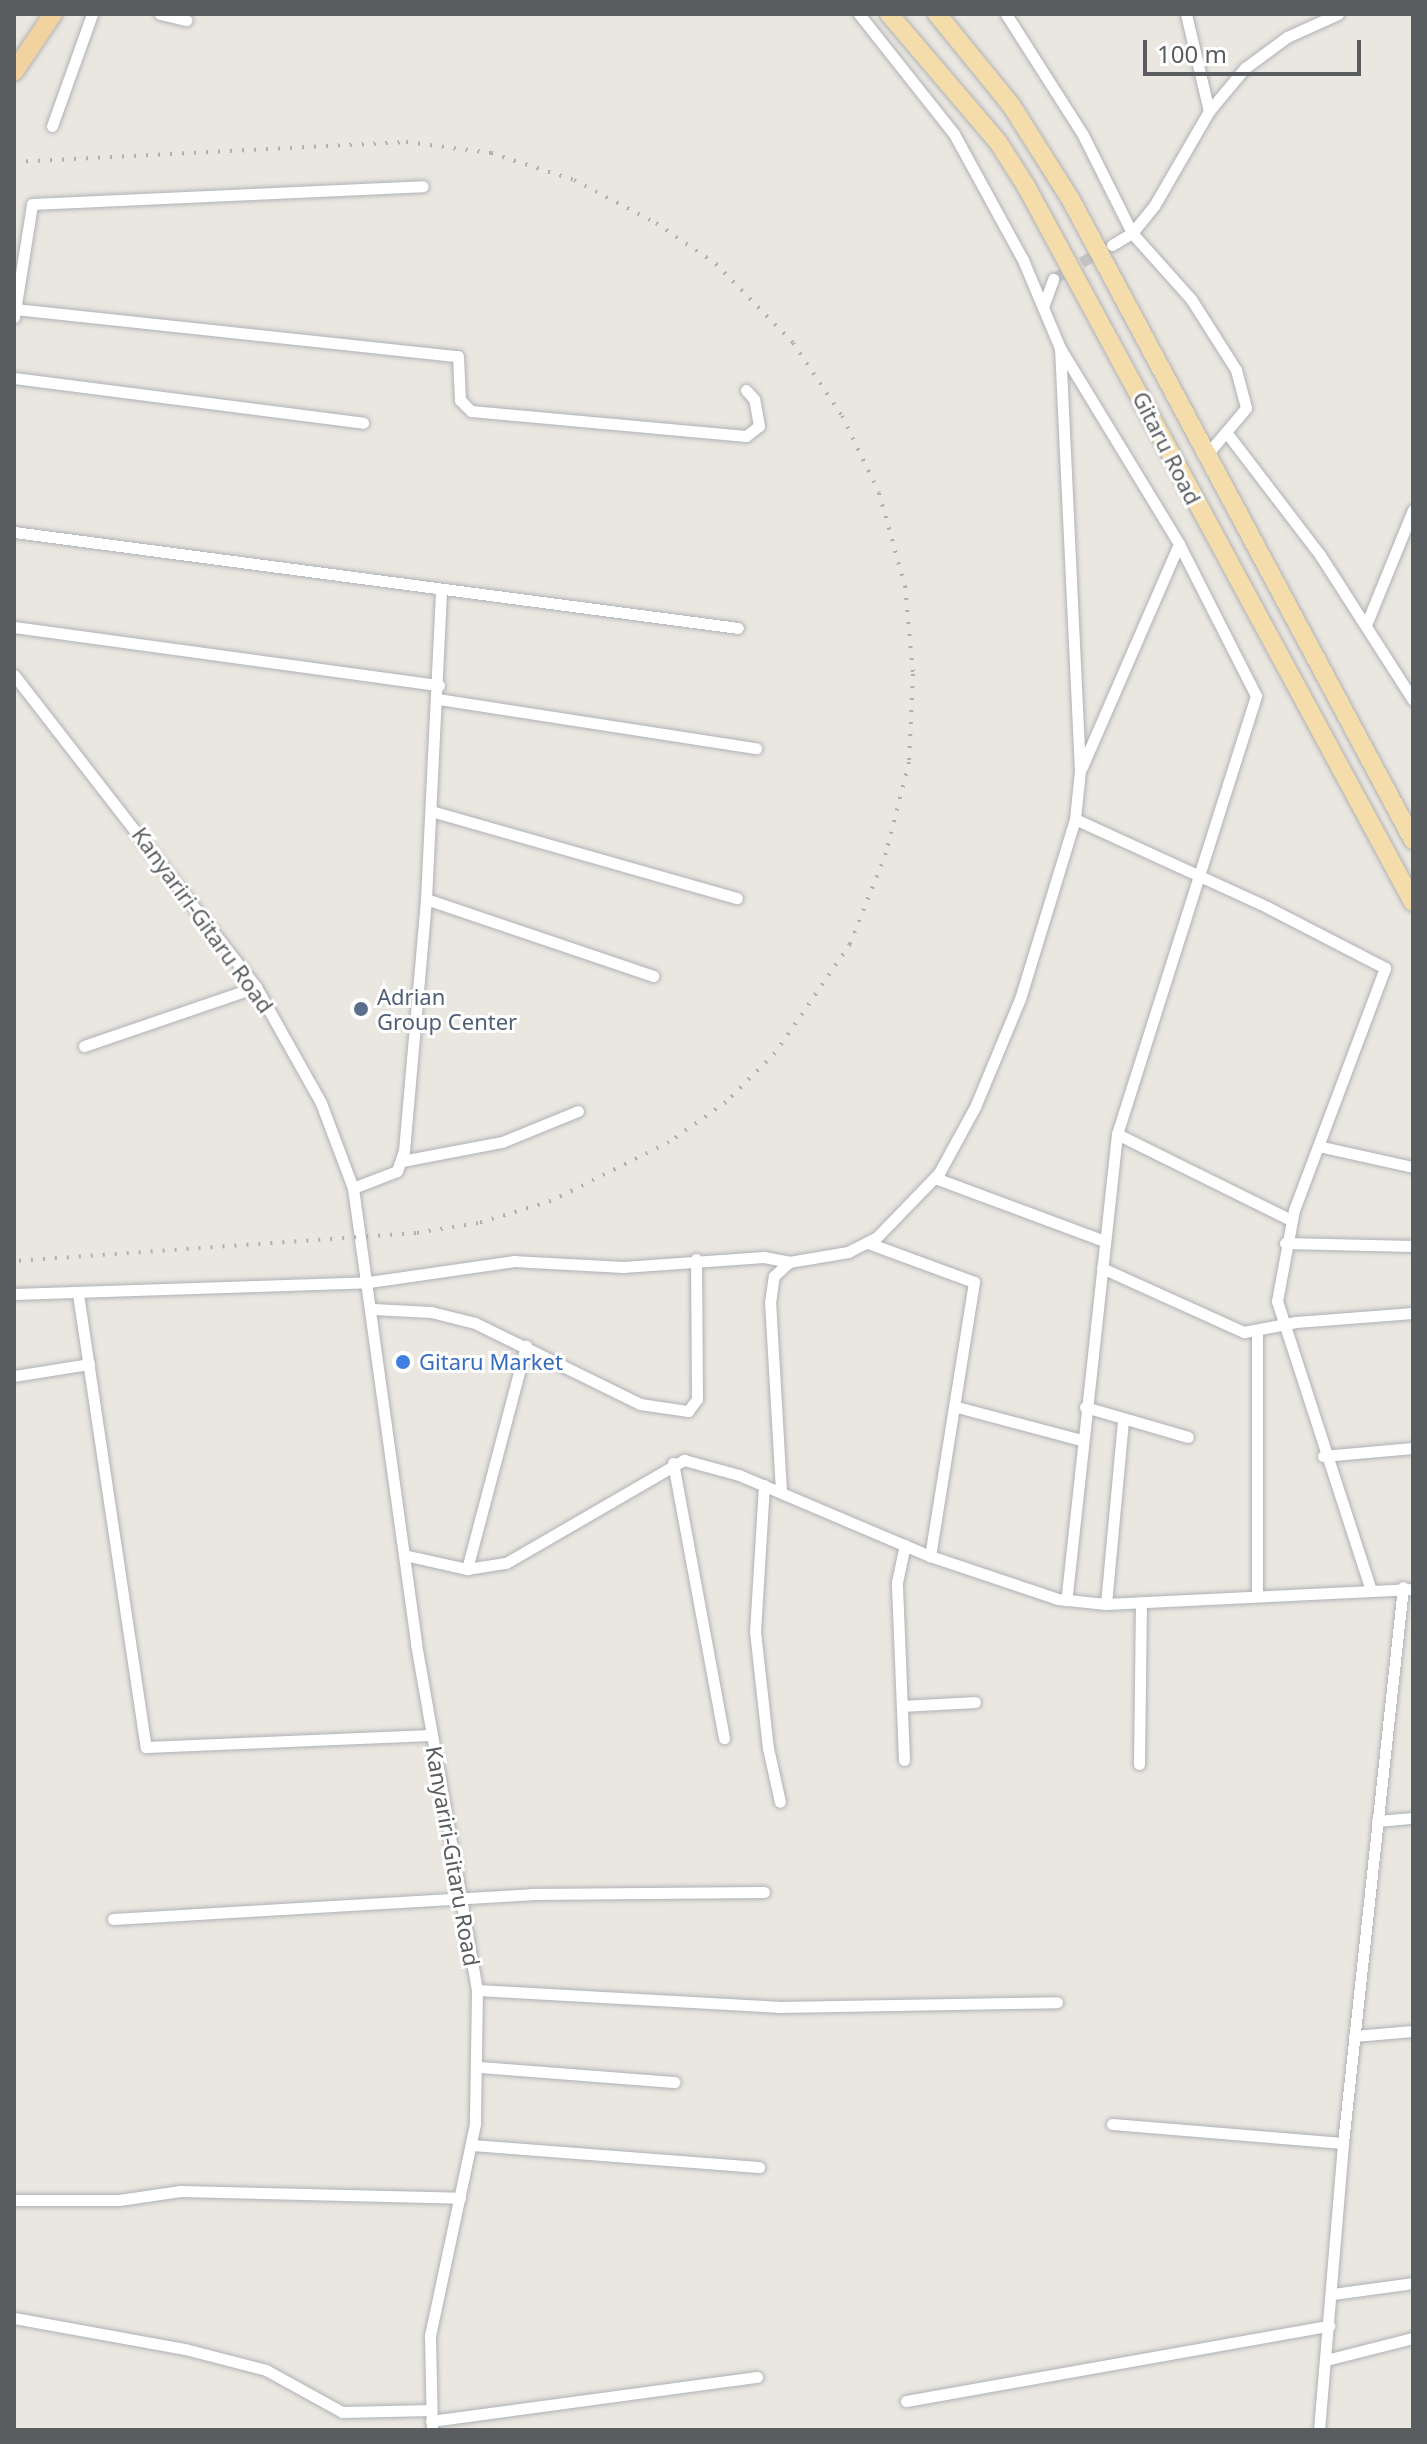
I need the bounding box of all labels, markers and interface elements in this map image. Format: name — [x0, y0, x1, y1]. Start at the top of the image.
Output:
scale bar — [1147, 24, 1365, 74]
text: 100 m — [1157, 37, 1227, 70]
street label: Gitaru Road — [1127, 387, 1207, 509]
street label: Kanyariri-Gitaru Road — [127, 822, 279, 1018]
place label: Adrian Group Center — [377, 983, 517, 1034]
marker: Adrian Group Center — [352, 1000, 370, 1018]
place label: Gitaru Market — [419, 1349, 563, 1375]
marker: Gitaru Market — [394, 1353, 412, 1371]
street label: Kanyariri-Gitaru Road — [421, 1744, 485, 1968]

